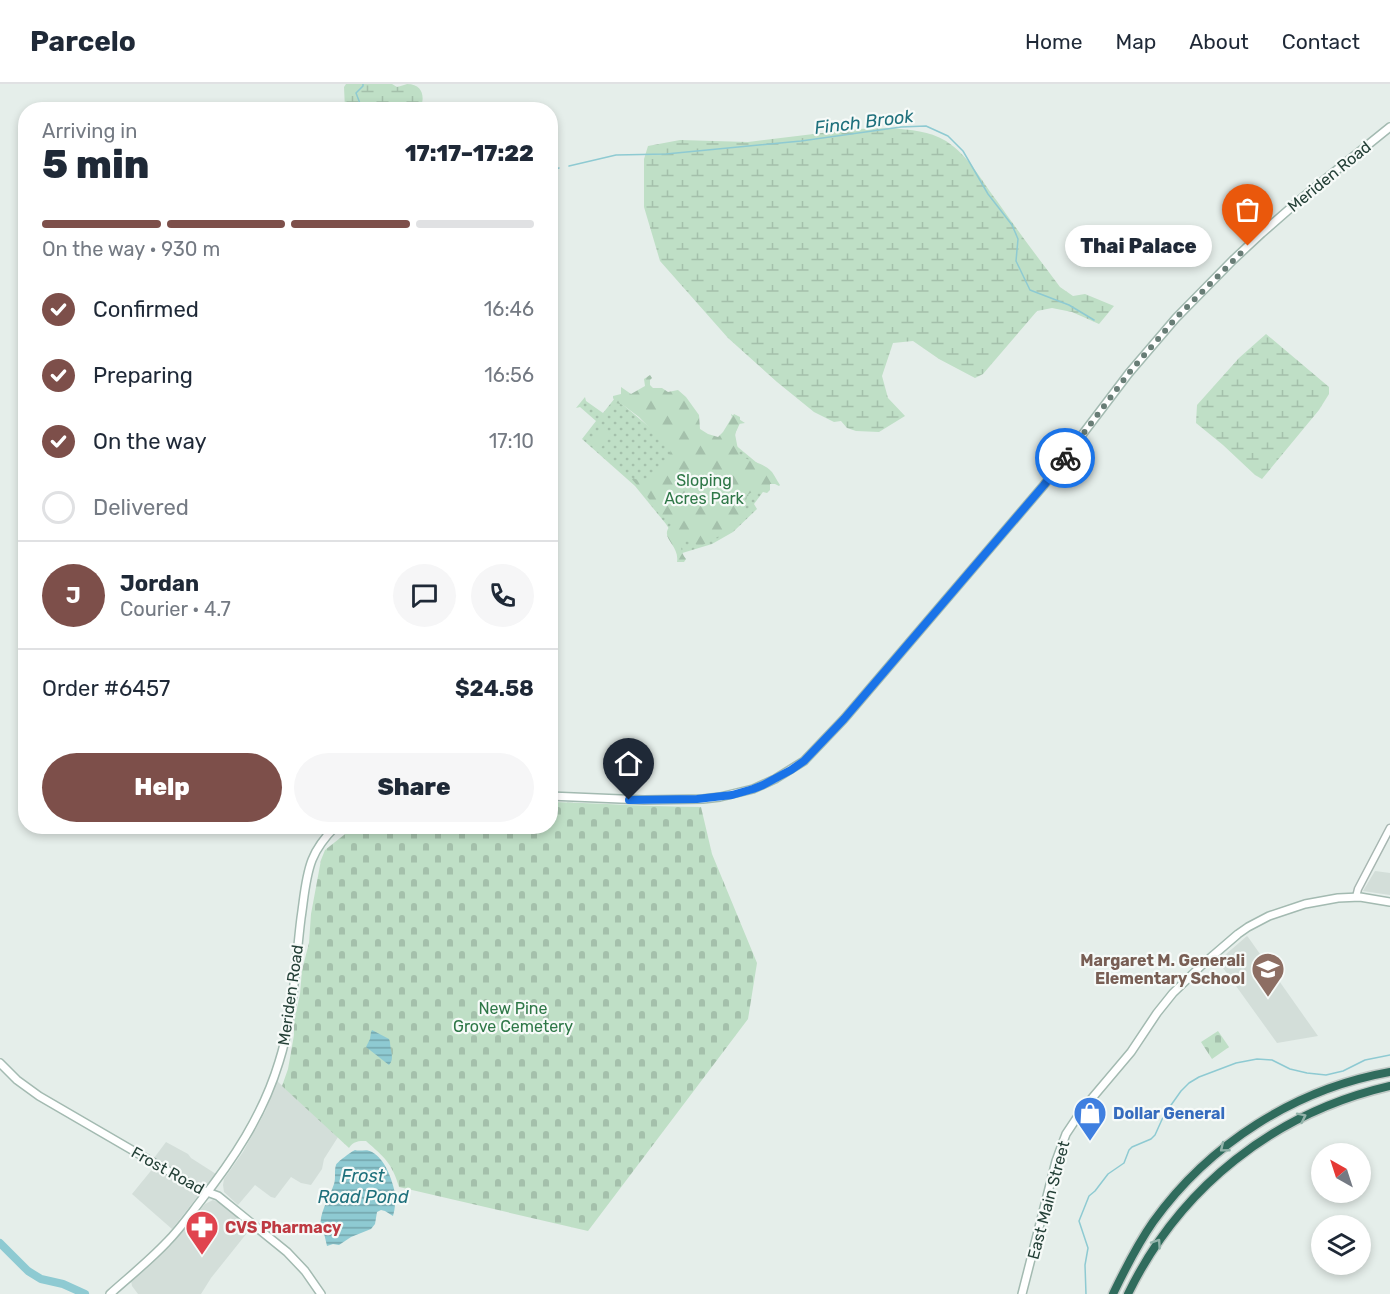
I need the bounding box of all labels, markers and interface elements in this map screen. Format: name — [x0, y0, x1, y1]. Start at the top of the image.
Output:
text: Parcelo — [30, 25, 136, 58]
text: Home — [1025, 29, 1082, 54]
text: Map — [1115, 29, 1156, 54]
text: About — [1189, 29, 1249, 54]
text: Contact — [1282, 29, 1360, 54]
water label: Finch Brook — [813, 105, 916, 139]
text: Arriving in — [42, 119, 137, 143]
street label: Meriden Road — [1284, 137, 1375, 216]
text: 17:17–17:22 — [405, 140, 534, 167]
text: 5 min — [42, 142, 150, 188]
pin — [1222, 184, 1273, 246]
icon: bag — [1231, 193, 1264, 226]
callout: Thai Palace — [1065, 225, 1212, 267]
text: Thai Palace — [1080, 234, 1197, 258]
text: On the way · 930 m — [42, 237, 220, 261]
icon: check — [42, 293, 75, 326]
text: Confirmed — [93, 296, 199, 323]
text: 16:46 — [484, 297, 534, 321]
icon: check — [42, 359, 75, 392]
text: Preparing — [93, 362, 193, 389]
text: 16:56 — [484, 363, 534, 387]
icon: check — [42, 425, 75, 458]
text: On the way — [93, 428, 207, 455]
courier — [1035, 428, 1095, 488]
text: 17:10 — [489, 429, 534, 453]
icon: bike — [1049, 442, 1082, 475]
park label: Sloping Acres Park — [664, 471, 745, 508]
text: Delivered — [93, 494, 189, 521]
button: chat — [393, 564, 456, 627]
button: phone — [471, 564, 534, 627]
text: Jordan — [120, 570, 199, 597]
text: J — [66, 582, 81, 609]
text: Courier · 4.7 — [120, 597, 231, 621]
text: Order #6457 — [42, 675, 170, 702]
text: $24.58 — [455, 675, 534, 702]
pin — [603, 738, 654, 800]
icon: home — [612, 747, 645, 780]
button: Help — [42, 753, 282, 822]
button: Share — [294, 753, 534, 822]
street label: Meriden Road — [274, 943, 307, 1047]
place label: Margaret M. Generali Elementary School — [1080, 951, 1245, 988]
school or university icon: Margaret M. Generali Elementary School — [1250, 951, 1286, 998]
park label: New Pine Grove Cemetery — [453, 999, 573, 1036]
shop icon: Dollar General — [1072, 1095, 1108, 1142]
place label: Dollar General — [1113, 1104, 1225, 1123]
one-way arrow — [1296, 1112, 1307, 1124]
street label: East Main Street — [1024, 1139, 1073, 1262]
one-way arrow — [1220, 1140, 1231, 1151]
street label: Frost Road — [128, 1143, 208, 1198]
north arrow — [1311, 1143, 1371, 1203]
map controls — [1311, 1143, 1371, 1275]
water label: Frost Road Pond — [317, 1165, 409, 1208]
pharmacy icon: CVS Pharmacy — [184, 1209, 220, 1256]
button: layers — [1311, 1215, 1371, 1275]
place label: CVS Pharmacy — [225, 1218, 342, 1237]
one-way arrow — [1150, 1239, 1161, 1250]

